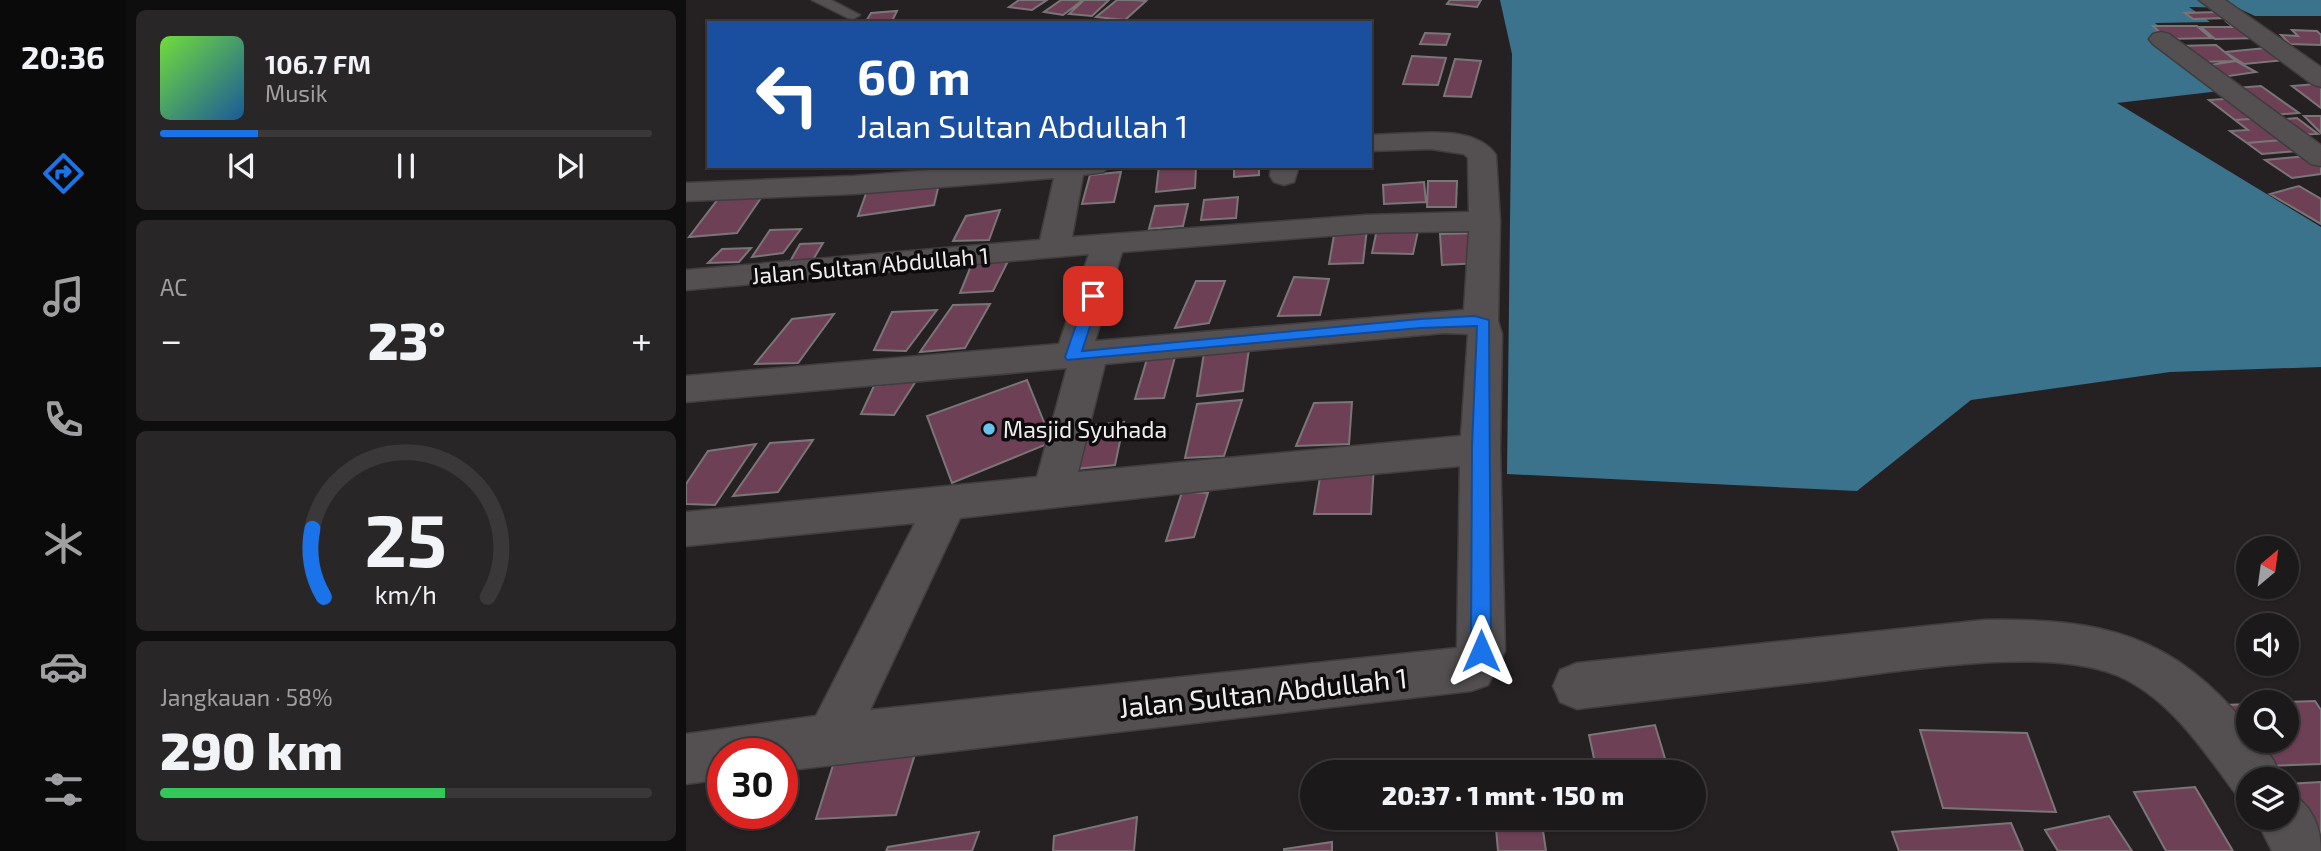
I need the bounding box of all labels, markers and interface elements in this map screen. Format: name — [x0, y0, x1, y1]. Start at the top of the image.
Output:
text: 20:36 — [21, 37, 105, 75]
text: 60 m — [857, 46, 971, 105]
text: 106.7 FM — [265, 48, 371, 79]
icon: left — [742, 49, 833, 140]
text: Musik — [265, 79, 327, 107]
text: Jalan Sultan Abdullah 1 — [857, 106, 1188, 144]
icon: previous — [223, 147, 261, 185]
icon: pause — [387, 147, 425, 185]
icon: next — [551, 147, 589, 185]
icon: directions — [39, 149, 88, 198]
street label: Jalan Sultan Abdullah 1 — [750, 241, 990, 289]
pin — [1063, 266, 1123, 326]
icon: music — [39, 272, 88, 321]
text: AC — [160, 273, 187, 301]
icon: arrive — [1074, 277, 1112, 315]
text: 23° — [368, 308, 446, 370]
text: − — [160, 316, 182, 362]
text: + — [631, 316, 652, 362]
icon: phone — [39, 395, 88, 444]
place label: Masjid Syuhada — [1003, 415, 1167, 443]
marker: Masjid Syuhada — [981, 421, 997, 437]
text: 25 — [365, 494, 447, 582]
icon: climate — [39, 519, 88, 568]
north arrow — [2236, 536, 2300, 598]
map controls — [2236, 536, 2299, 830]
text: km/h — [375, 578, 437, 608]
button: sound — [2236, 613, 2299, 676]
position arrow — [1444, 614, 1518, 688]
icon: car — [39, 642, 88, 691]
street label: Jalan Sultan Abdullah 1 — [1117, 660, 1409, 724]
text: Jangkauan · 58% — [160, 683, 333, 711]
button: search — [2236, 690, 2299, 753]
text: 290 km — [160, 718, 343, 780]
speed limit sign: 30 — [707, 738, 798, 829]
icon: filters — [39, 765, 88, 814]
button: layers — [2236, 767, 2299, 830]
text: 20:37 · 1 mnt · 150 m — [1382, 779, 1624, 810]

